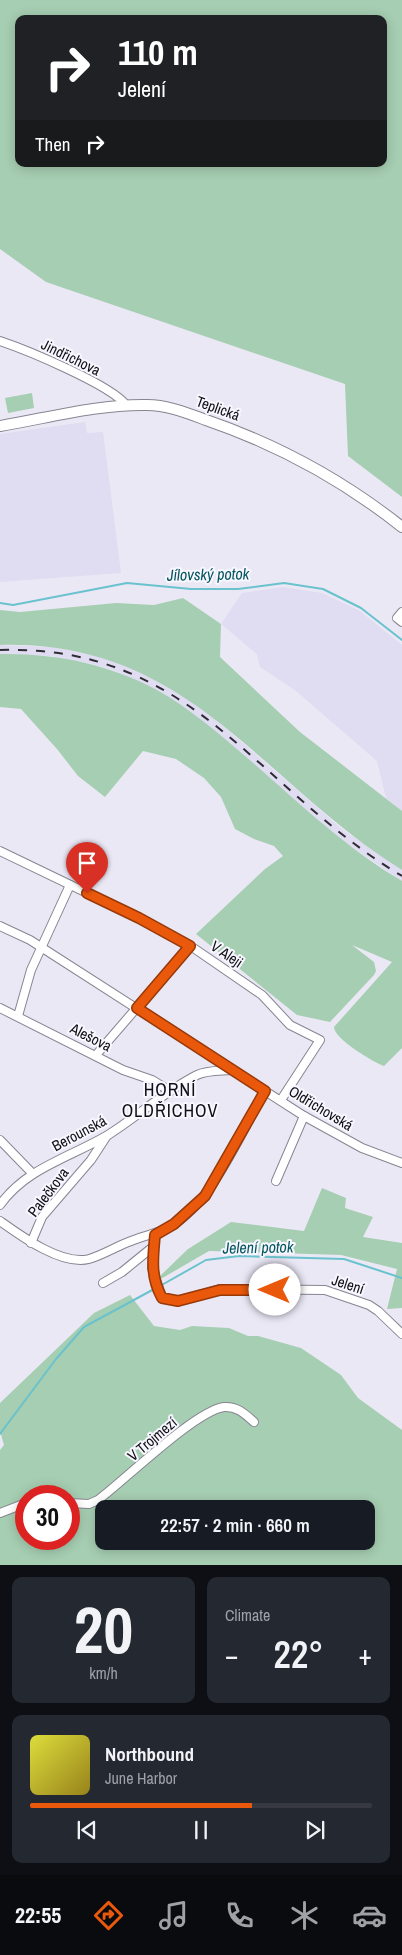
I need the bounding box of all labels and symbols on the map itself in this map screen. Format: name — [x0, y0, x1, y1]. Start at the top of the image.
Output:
street label: Jindřichova — [38, 334, 104, 380]
street label: Teplická — [193, 390, 243, 426]
water label: Jílovský potok — [166, 562, 250, 586]
pin — [66, 842, 108, 893]
street label: V Aleji — [207, 936, 247, 972]
street label: Alešova — [66, 1017, 115, 1056]
district label: HORNÍ OLDŘICHOV — [122, 1077, 218, 1123]
street label: Oldřichovská — [285, 1081, 357, 1136]
street label: Berounská — [48, 1110, 110, 1156]
street label: Palečkova — [23, 1163, 74, 1221]
water label: Jelení potok — [221, 1235, 294, 1259]
position arrow — [248, 1263, 300, 1315]
street label: Jelení — [329, 1269, 367, 1299]
street label: V Trojmezí — [123, 1412, 182, 1466]
speed limit sign: 30 — [15, 1485, 80, 1550]

